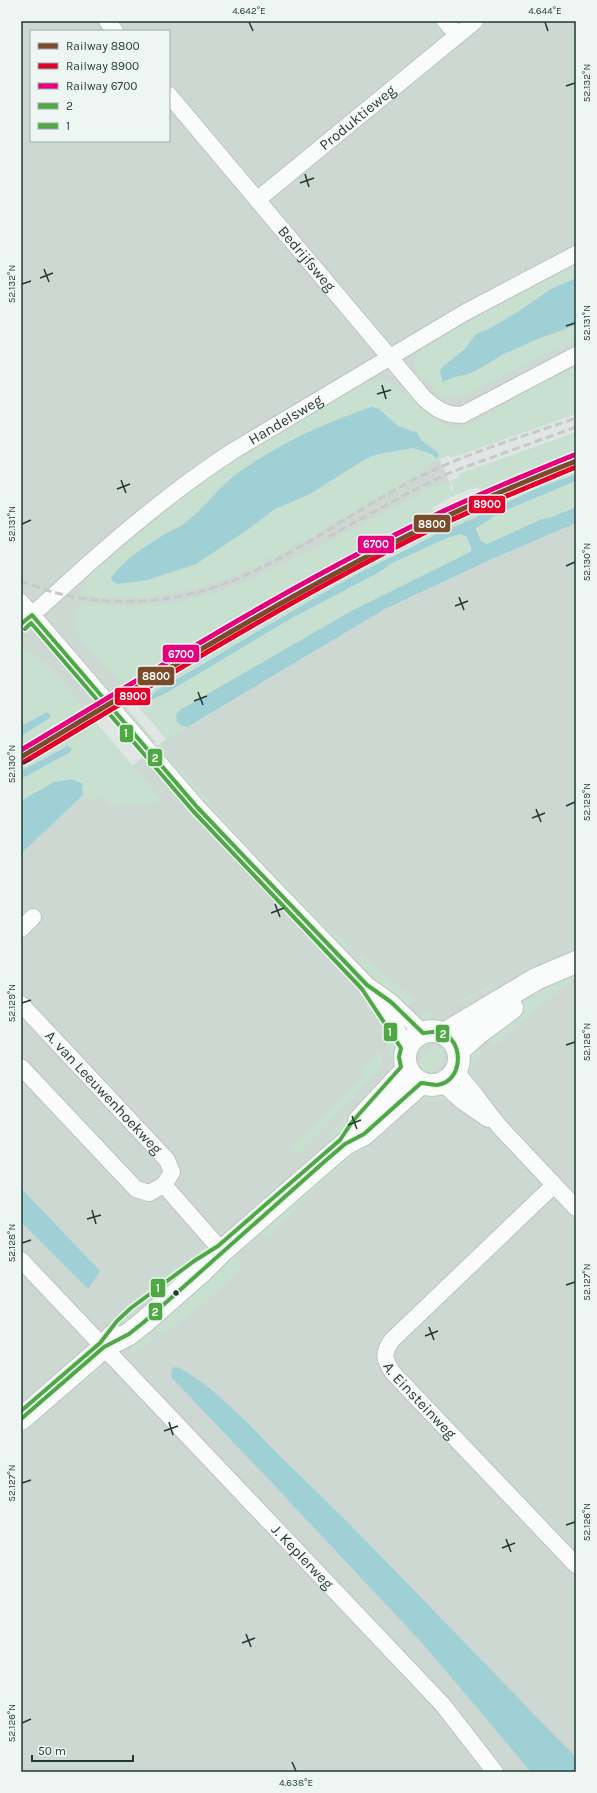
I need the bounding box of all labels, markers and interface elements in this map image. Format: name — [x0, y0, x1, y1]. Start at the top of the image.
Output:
text: 4.642°E — [232, 5, 266, 17]
text: 4.644°E — [528, 5, 562, 17]
legend — [30, 30, 170, 142]
text: Railway 8800 — [66, 39, 140, 53]
text: Railway 8900 — [66, 59, 139, 73]
text: 52.132°N — [581, 64, 593, 102]
text: Railway 6700 — [66, 79, 137, 93]
street label: Produktieweg — [316, 81, 400, 154]
text: 2 — [66, 99, 73, 113]
text: 1 — [66, 119, 70, 133]
street label: Bedrijfsweg — [274, 222, 340, 296]
text: 52.132°N — [6, 265, 18, 303]
text: 52.131°N — [581, 305, 593, 341]
street label: Handelsweg — [245, 390, 326, 449]
line badge: 8900 — [468, 495, 506, 514]
text: 8900 — [473, 498, 501, 511]
text: 52.131°N — [6, 506, 18, 542]
line badge: 8800 — [413, 514, 451, 533]
text: 8800 — [418, 518, 446, 531]
line badge: 6700 — [357, 535, 395, 554]
text: 6700 — [363, 538, 389, 551]
text: 52.130°N — [581, 543, 593, 581]
line badge: 6700 — [162, 644, 200, 663]
text: 6700 — [168, 648, 194, 661]
line badge: 8800 — [137, 666, 175, 686]
text: 8800 — [142, 670, 170, 683]
line badge: 8900 — [114, 687, 151, 706]
text: 8900 — [119, 690, 147, 703]
line badge: 1 — [119, 724, 134, 743]
text: 1 — [124, 727, 128, 740]
text: 52.130°N — [6, 745, 18, 783]
line badge: 2 — [147, 748, 163, 767]
text: 2 — [152, 752, 159, 765]
text: 52.129°N — [581, 783, 593, 821]
text: 52.129°N — [6, 984, 18, 1022]
line badge: 1 — [383, 1022, 398, 1042]
text: 52.128°N — [581, 1023, 593, 1061]
line badge: 2 — [435, 1024, 450, 1043]
text: 1 — [388, 1026, 392, 1039]
street label: A. van Leeuwenhoekweg — [41, 1027, 166, 1158]
text: 2 — [440, 1028, 447, 1041]
text: 52.128°N — [6, 1224, 18, 1262]
text: 52.127°N — [581, 1263, 593, 1301]
line badge: 1 — [150, 1278, 166, 1298]
text: 1 — [156, 1282, 160, 1295]
unlabelled marker — [171, 1288, 181, 1298]
line badge: 2 — [148, 1302, 163, 1321]
text: 2 — [152, 1306, 159, 1319]
street label: A. Einsteinweg — [379, 1359, 460, 1443]
text: 52.127°N — [6, 1464, 18, 1502]
text: 52.126°N — [581, 1503, 593, 1541]
street label: J. Keplerweg — [268, 1521, 338, 1593]
text: 52.126°N — [6, 1704, 18, 1742]
scale bar — [32, 1737, 133, 1763]
text: 50 m — [38, 1744, 66, 1758]
text: 4.638°E — [279, 1777, 313, 1789]

